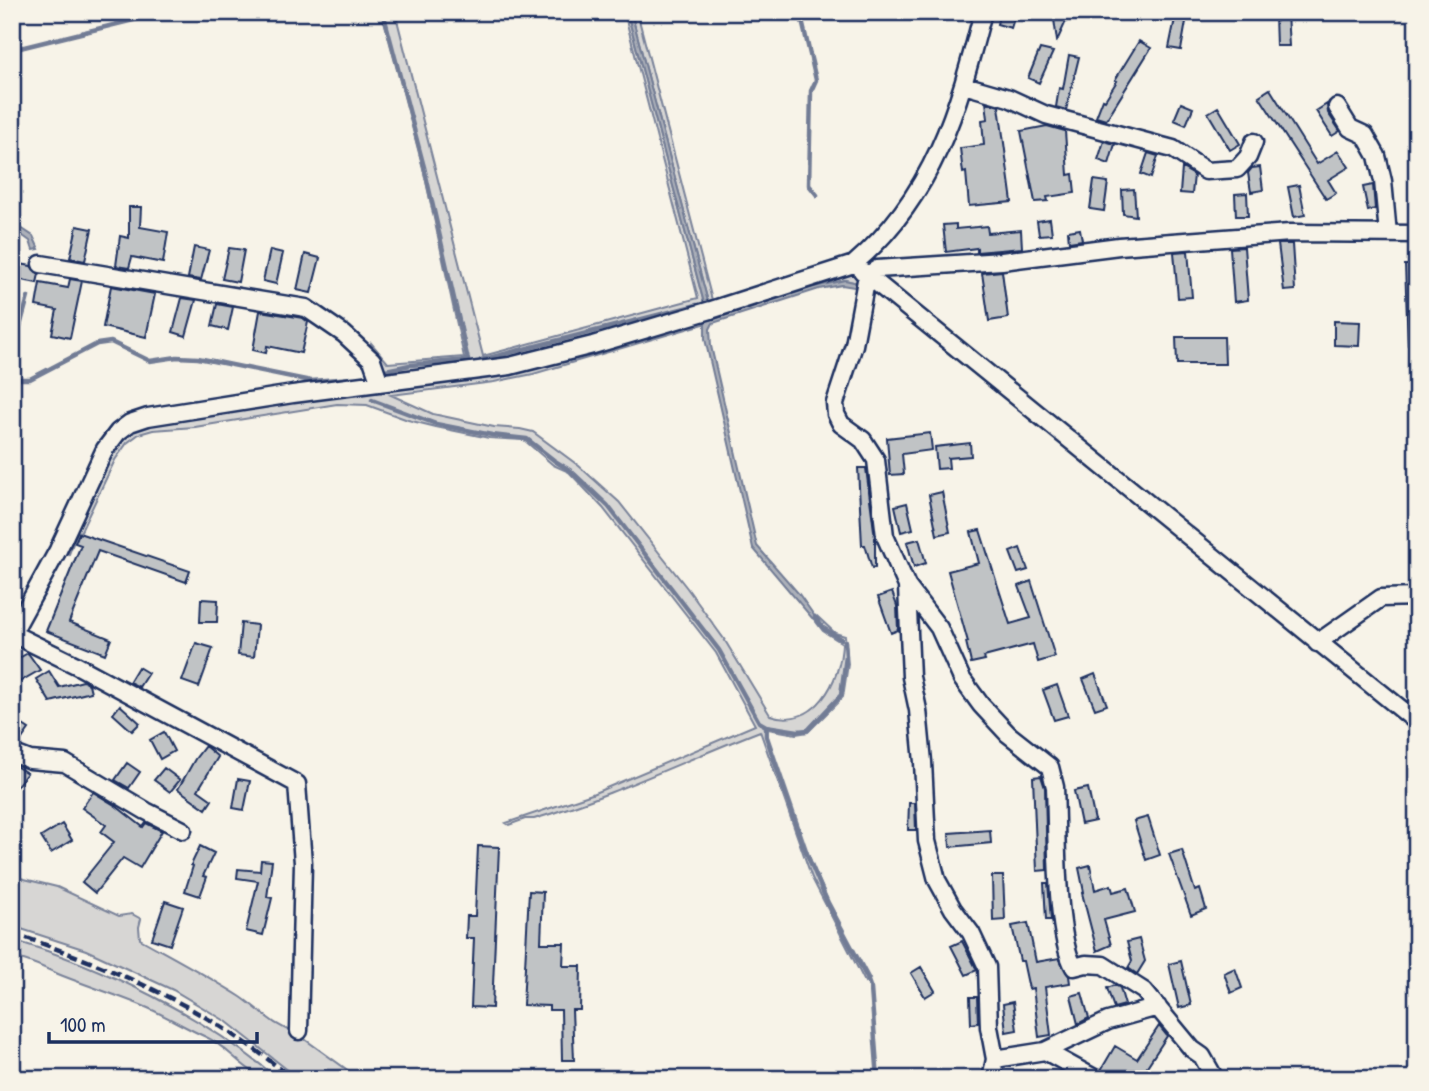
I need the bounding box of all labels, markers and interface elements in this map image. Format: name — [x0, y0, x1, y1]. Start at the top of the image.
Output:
scale bar — [49, 1000, 257, 1044]
text: 100 m — [60, 1010, 106, 1039]

